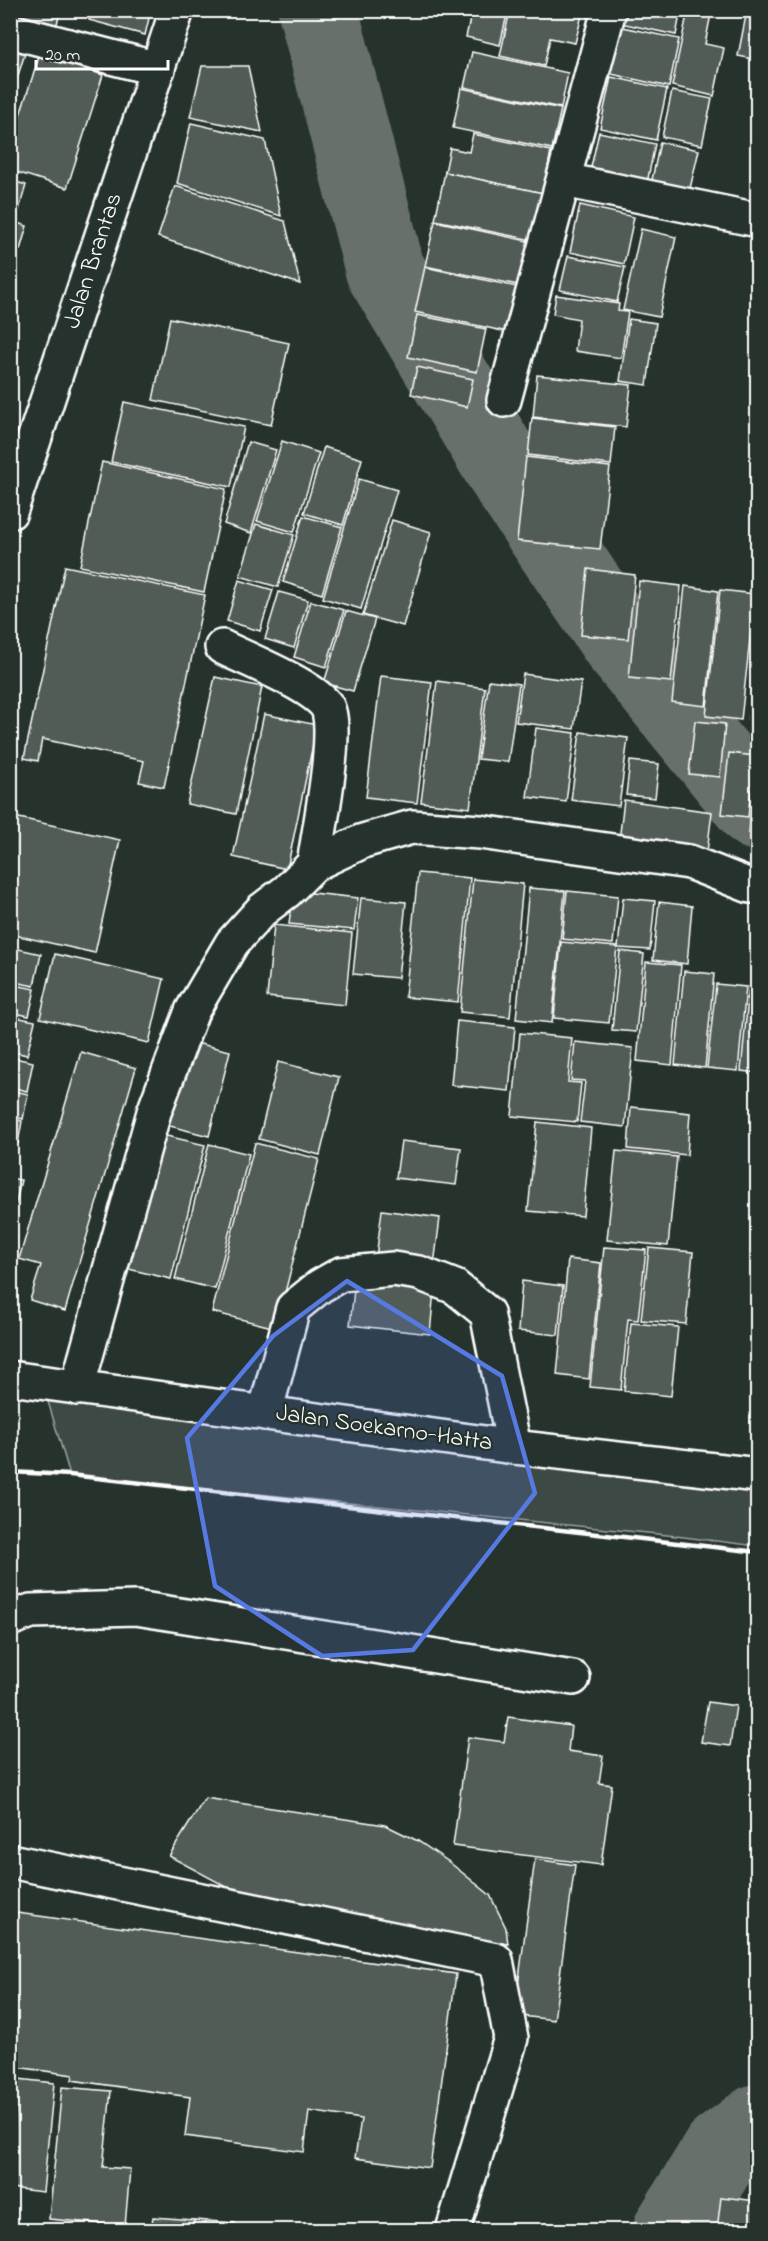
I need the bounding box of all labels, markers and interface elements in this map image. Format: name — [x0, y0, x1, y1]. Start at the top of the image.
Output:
scale bar — [36, 33, 168, 71]
text: 20 m — [45, 43, 80, 69]
street label: Jalan Brantas — [56, 188, 132, 334]
street label: Jalan Soekarno-Hatta — [273, 1396, 495, 1462]

